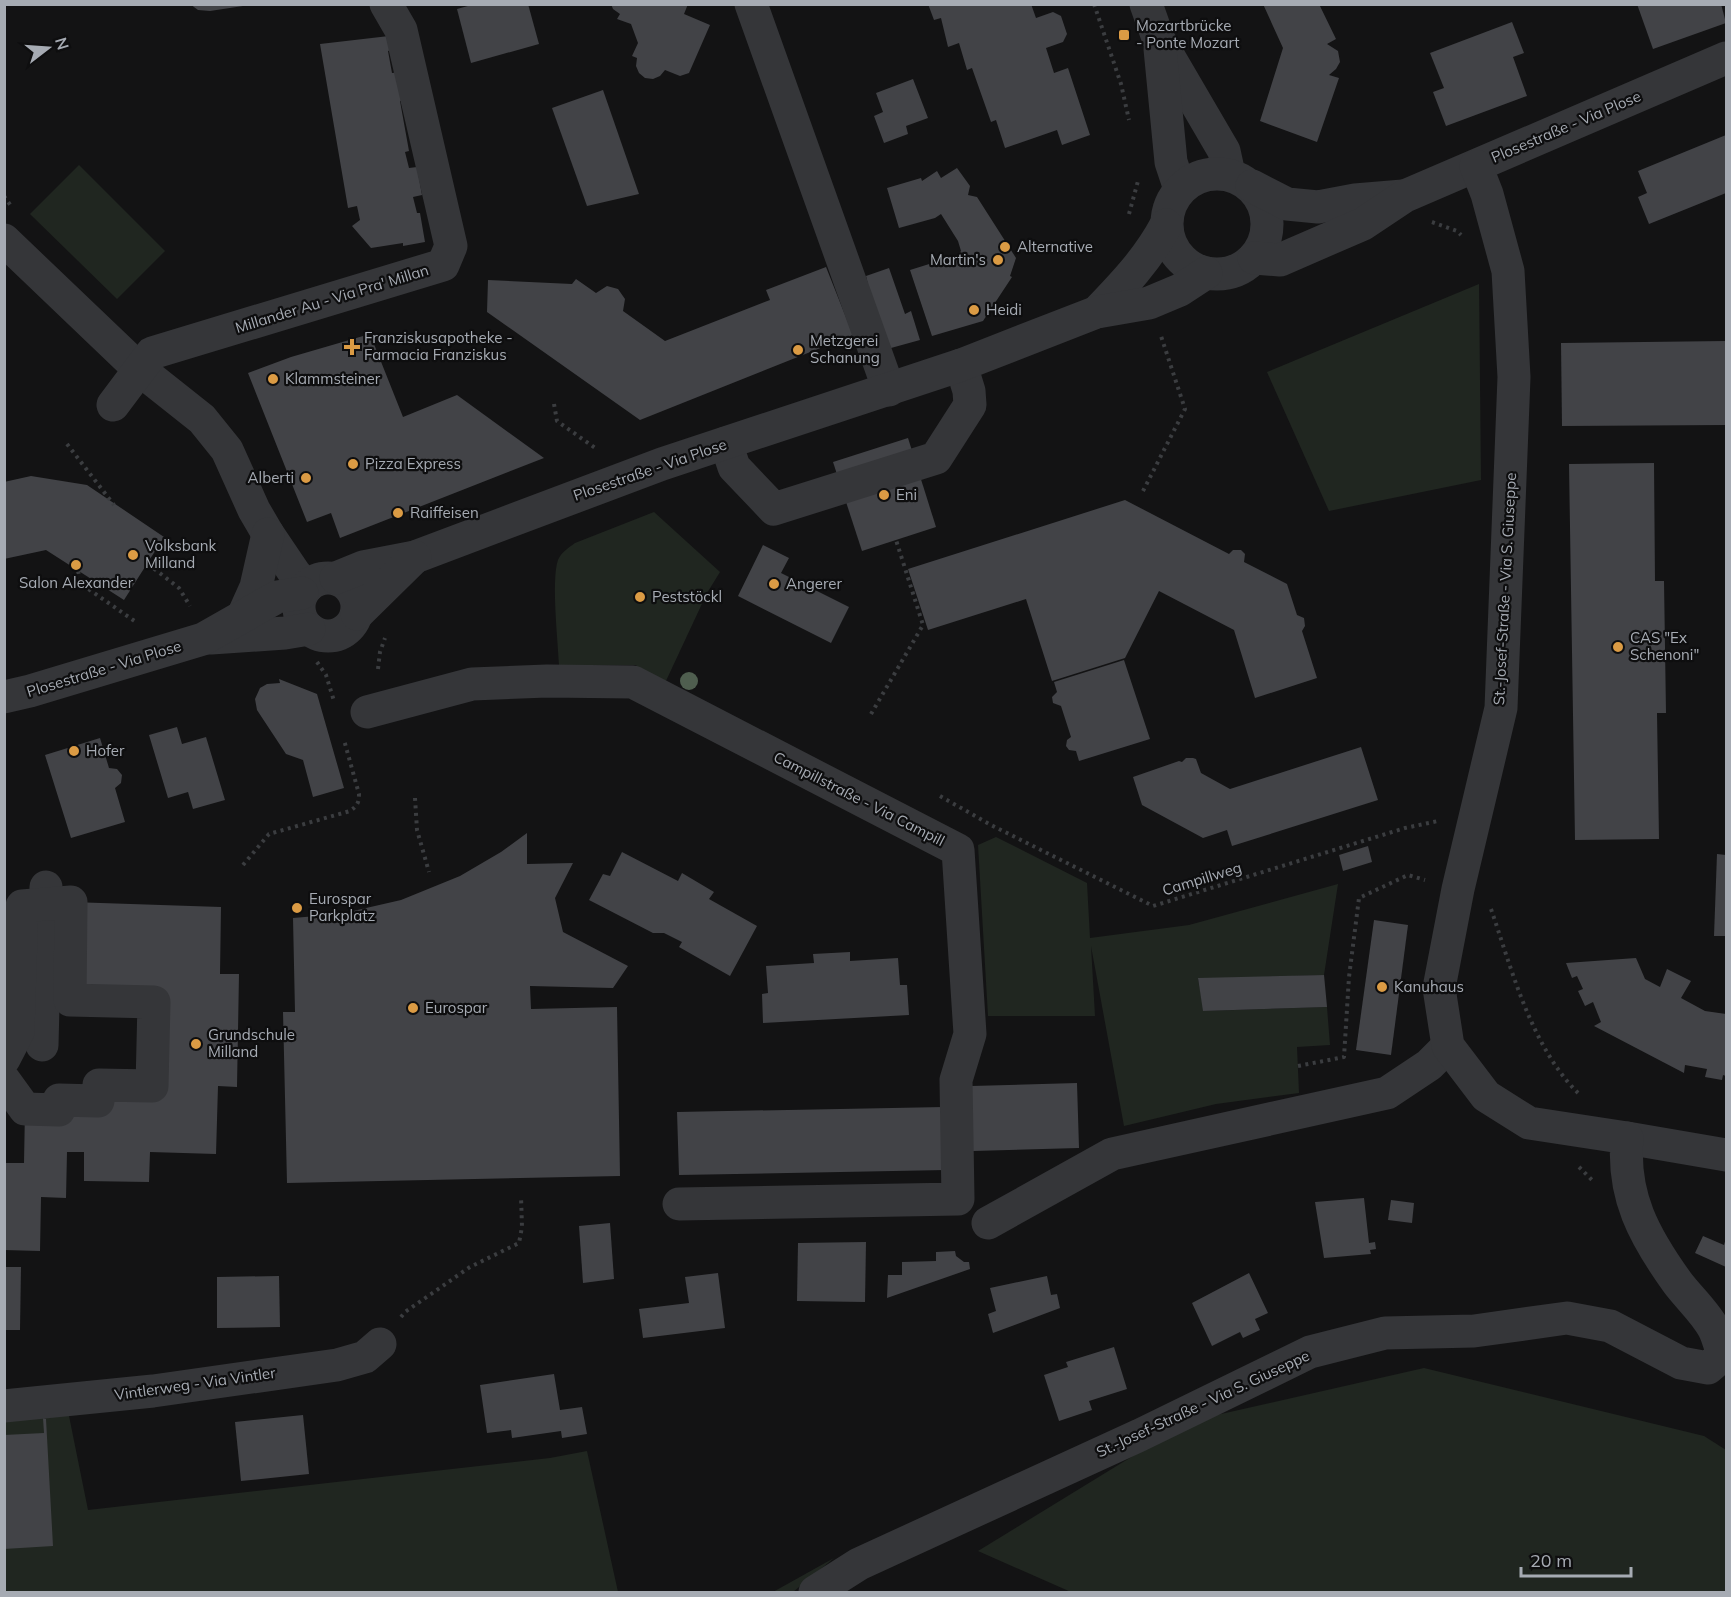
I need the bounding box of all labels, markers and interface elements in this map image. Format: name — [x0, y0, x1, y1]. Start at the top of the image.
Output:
place label: Mozartbrücke - Ponte Mozart — [1136, 16, 1240, 52]
north arrow — [18, 18, 78, 78]
marker: Mozartbrücke - Ponte Mozart — [1117, 28, 1131, 42]
text: N — [51, 35, 74, 52]
street label: Plosestraße - Via Plose — [1488, 86, 1644, 167]
place label: Alternative — [1017, 237, 1093, 256]
marker: Alternative — [998, 240, 1012, 254]
place label: Martin's — [930, 250, 986, 269]
marker: Martin's — [991, 253, 1005, 267]
street label: Millander Au - Via Pra' Millan — [233, 260, 431, 337]
place label: Heidi — [986, 300, 1022, 319]
marker: Heidi — [967, 303, 981, 317]
place label: Franziskusapotheke - Farmacia Franziskus — [364, 328, 513, 364]
place label: Metzgerei Schanung — [810, 331, 880, 367]
marker: Franziskusapotheke - Farmacia Franziskus — [345, 340, 359, 354]
marker: Metzgerei Schanung — [791, 343, 805, 357]
place label: Klammsteiner — [285, 369, 381, 388]
marker: Klammsteiner — [266, 372, 280, 386]
street label: Plosestraße - Via Plose — [571, 434, 729, 505]
place label: Pizza Express — [365, 454, 461, 473]
marker: Pizza Express — [346, 457, 360, 471]
place label: Alberti — [248, 468, 294, 487]
marker: Alberti — [299, 471, 313, 485]
street label: St.-Josef-Straße - Via S. Giuseppe — [1489, 472, 1520, 706]
place label: Eni — [896, 485, 917, 504]
marker: Eni — [877, 488, 891, 502]
place label: Raiffeisen — [410, 503, 479, 522]
marker: Raiffeisen — [391, 506, 405, 520]
place label: Volksbank Milland — [145, 536, 217, 572]
marker: Volksbank Milland — [126, 548, 140, 562]
marker: Salon Alexander — [69, 558, 83, 572]
place label: Salon Alexander — [19, 573, 134, 592]
place label: Angerer — [786, 574, 843, 593]
marker: Angerer — [767, 577, 781, 591]
place label: Peststöckl — [652, 587, 722, 606]
marker: Peststöckl — [633, 590, 647, 604]
place label: CAS "Ex Schenoni" — [1630, 628, 1699, 664]
street label: Plosestraße - Via Plose — [24, 636, 184, 701]
marker: CAS "Ex Schenoni" — [1611, 640, 1625, 654]
place label: Hofer — [86, 741, 125, 760]
marker: Hofer — [67, 744, 81, 758]
street label: Campillstraße - Via Campill — [770, 747, 948, 850]
street label: Campillweg — [1160, 857, 1244, 900]
place label: Eurospar Parkplatz — [309, 889, 375, 925]
marker: Eurospar Parkplatz — [290, 901, 304, 915]
place label: Kanuhaus — [1394, 977, 1464, 996]
marker: Kanuhaus — [1375, 980, 1389, 994]
place label: Eurospar — [425, 998, 488, 1017]
marker: Eurospar — [406, 1001, 420, 1015]
place label: Grundschule Milland — [208, 1025, 295, 1061]
marker: Grundschule Milland — [189, 1037, 203, 1051]
street label: St.-Josef-Straße - Via S. Giuseppe — [1093, 1346, 1312, 1461]
street label: Vintlerweg - Via Vintler — [113, 1363, 277, 1404]
scale bar — [1521, 1540, 1630, 1578]
text: 20 m — [1530, 1549, 1572, 1572]

